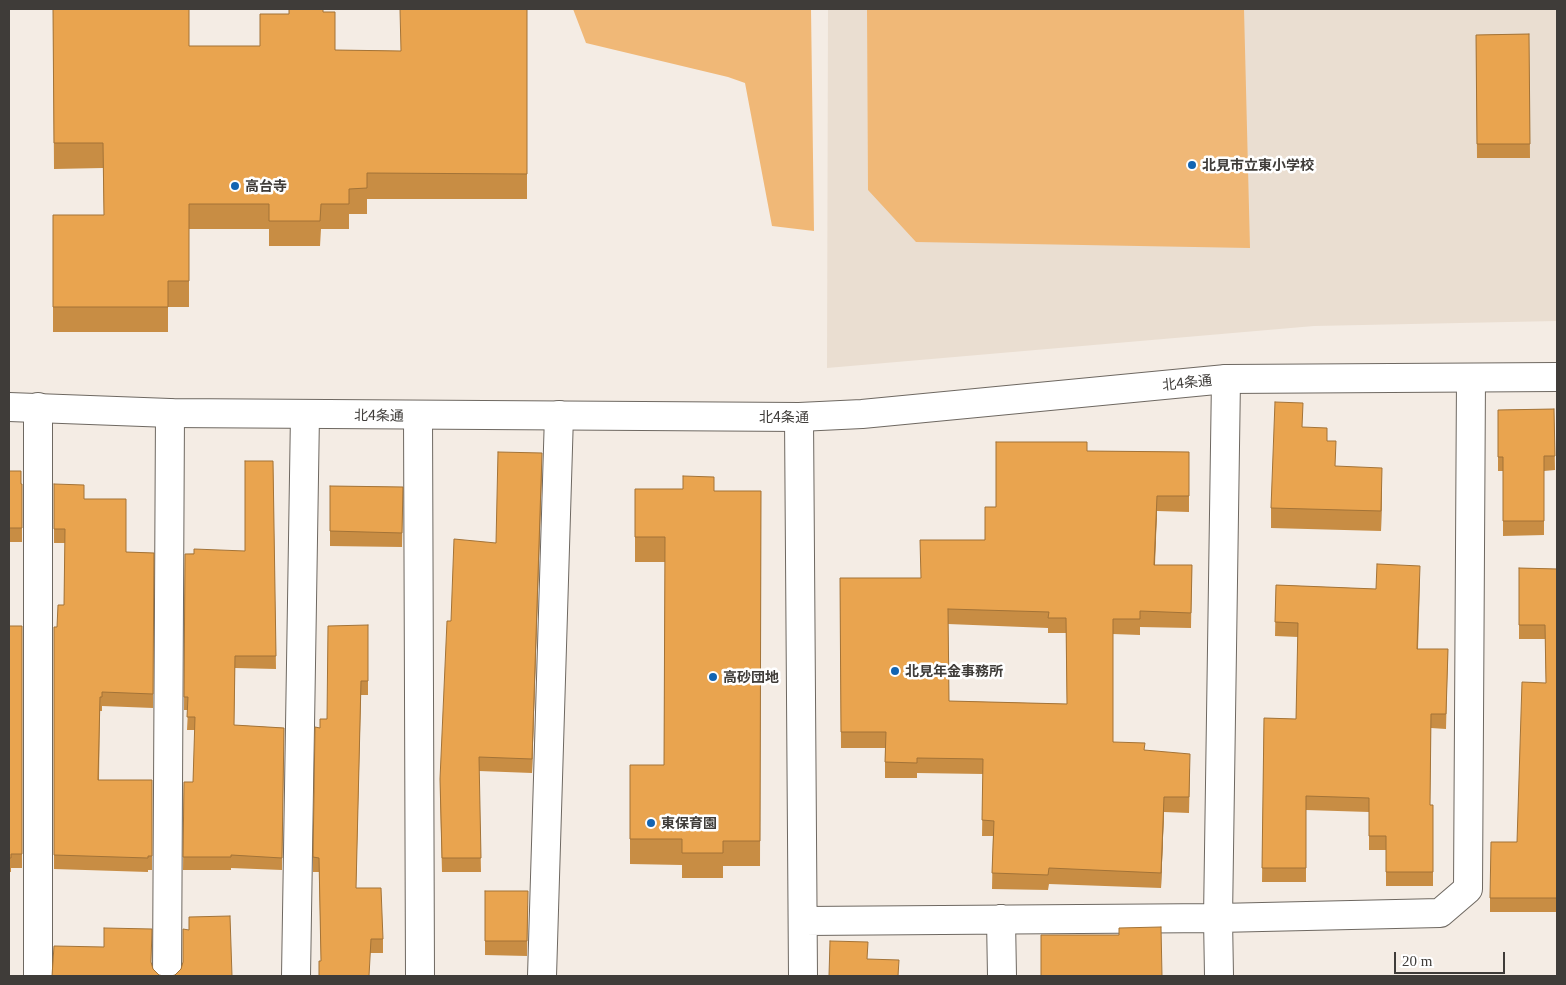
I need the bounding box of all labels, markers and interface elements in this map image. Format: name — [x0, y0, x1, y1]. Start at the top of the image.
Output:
place label: 北見市立東小学校 — [1202, 157, 1314, 173]
marker: 北見市立東小学校 — [1186, 159, 1198, 171]
place label: 高台寺 — [245, 178, 287, 194]
marker: 高台寺 — [229, 180, 241, 192]
street label: 北4条通 — [1161, 371, 1213, 393]
street label: 北4条通 — [354, 406, 404, 424]
street label: 北4条通 — [759, 409, 809, 425]
place label: 北見年金事務所 — [905, 663, 1003, 679]
marker: 北見年金事務所 — [889, 665, 901, 677]
place label: 高砂団地 — [723, 669, 779, 685]
marker: 高砂団地 — [707, 671, 719, 683]
place label: 東保育園 — [661, 815, 717, 831]
marker: 東保育園 — [645, 817, 657, 829]
scale bar — [1396, 942, 1507, 974]
text: 20 m — [1402, 953, 1432, 969]

